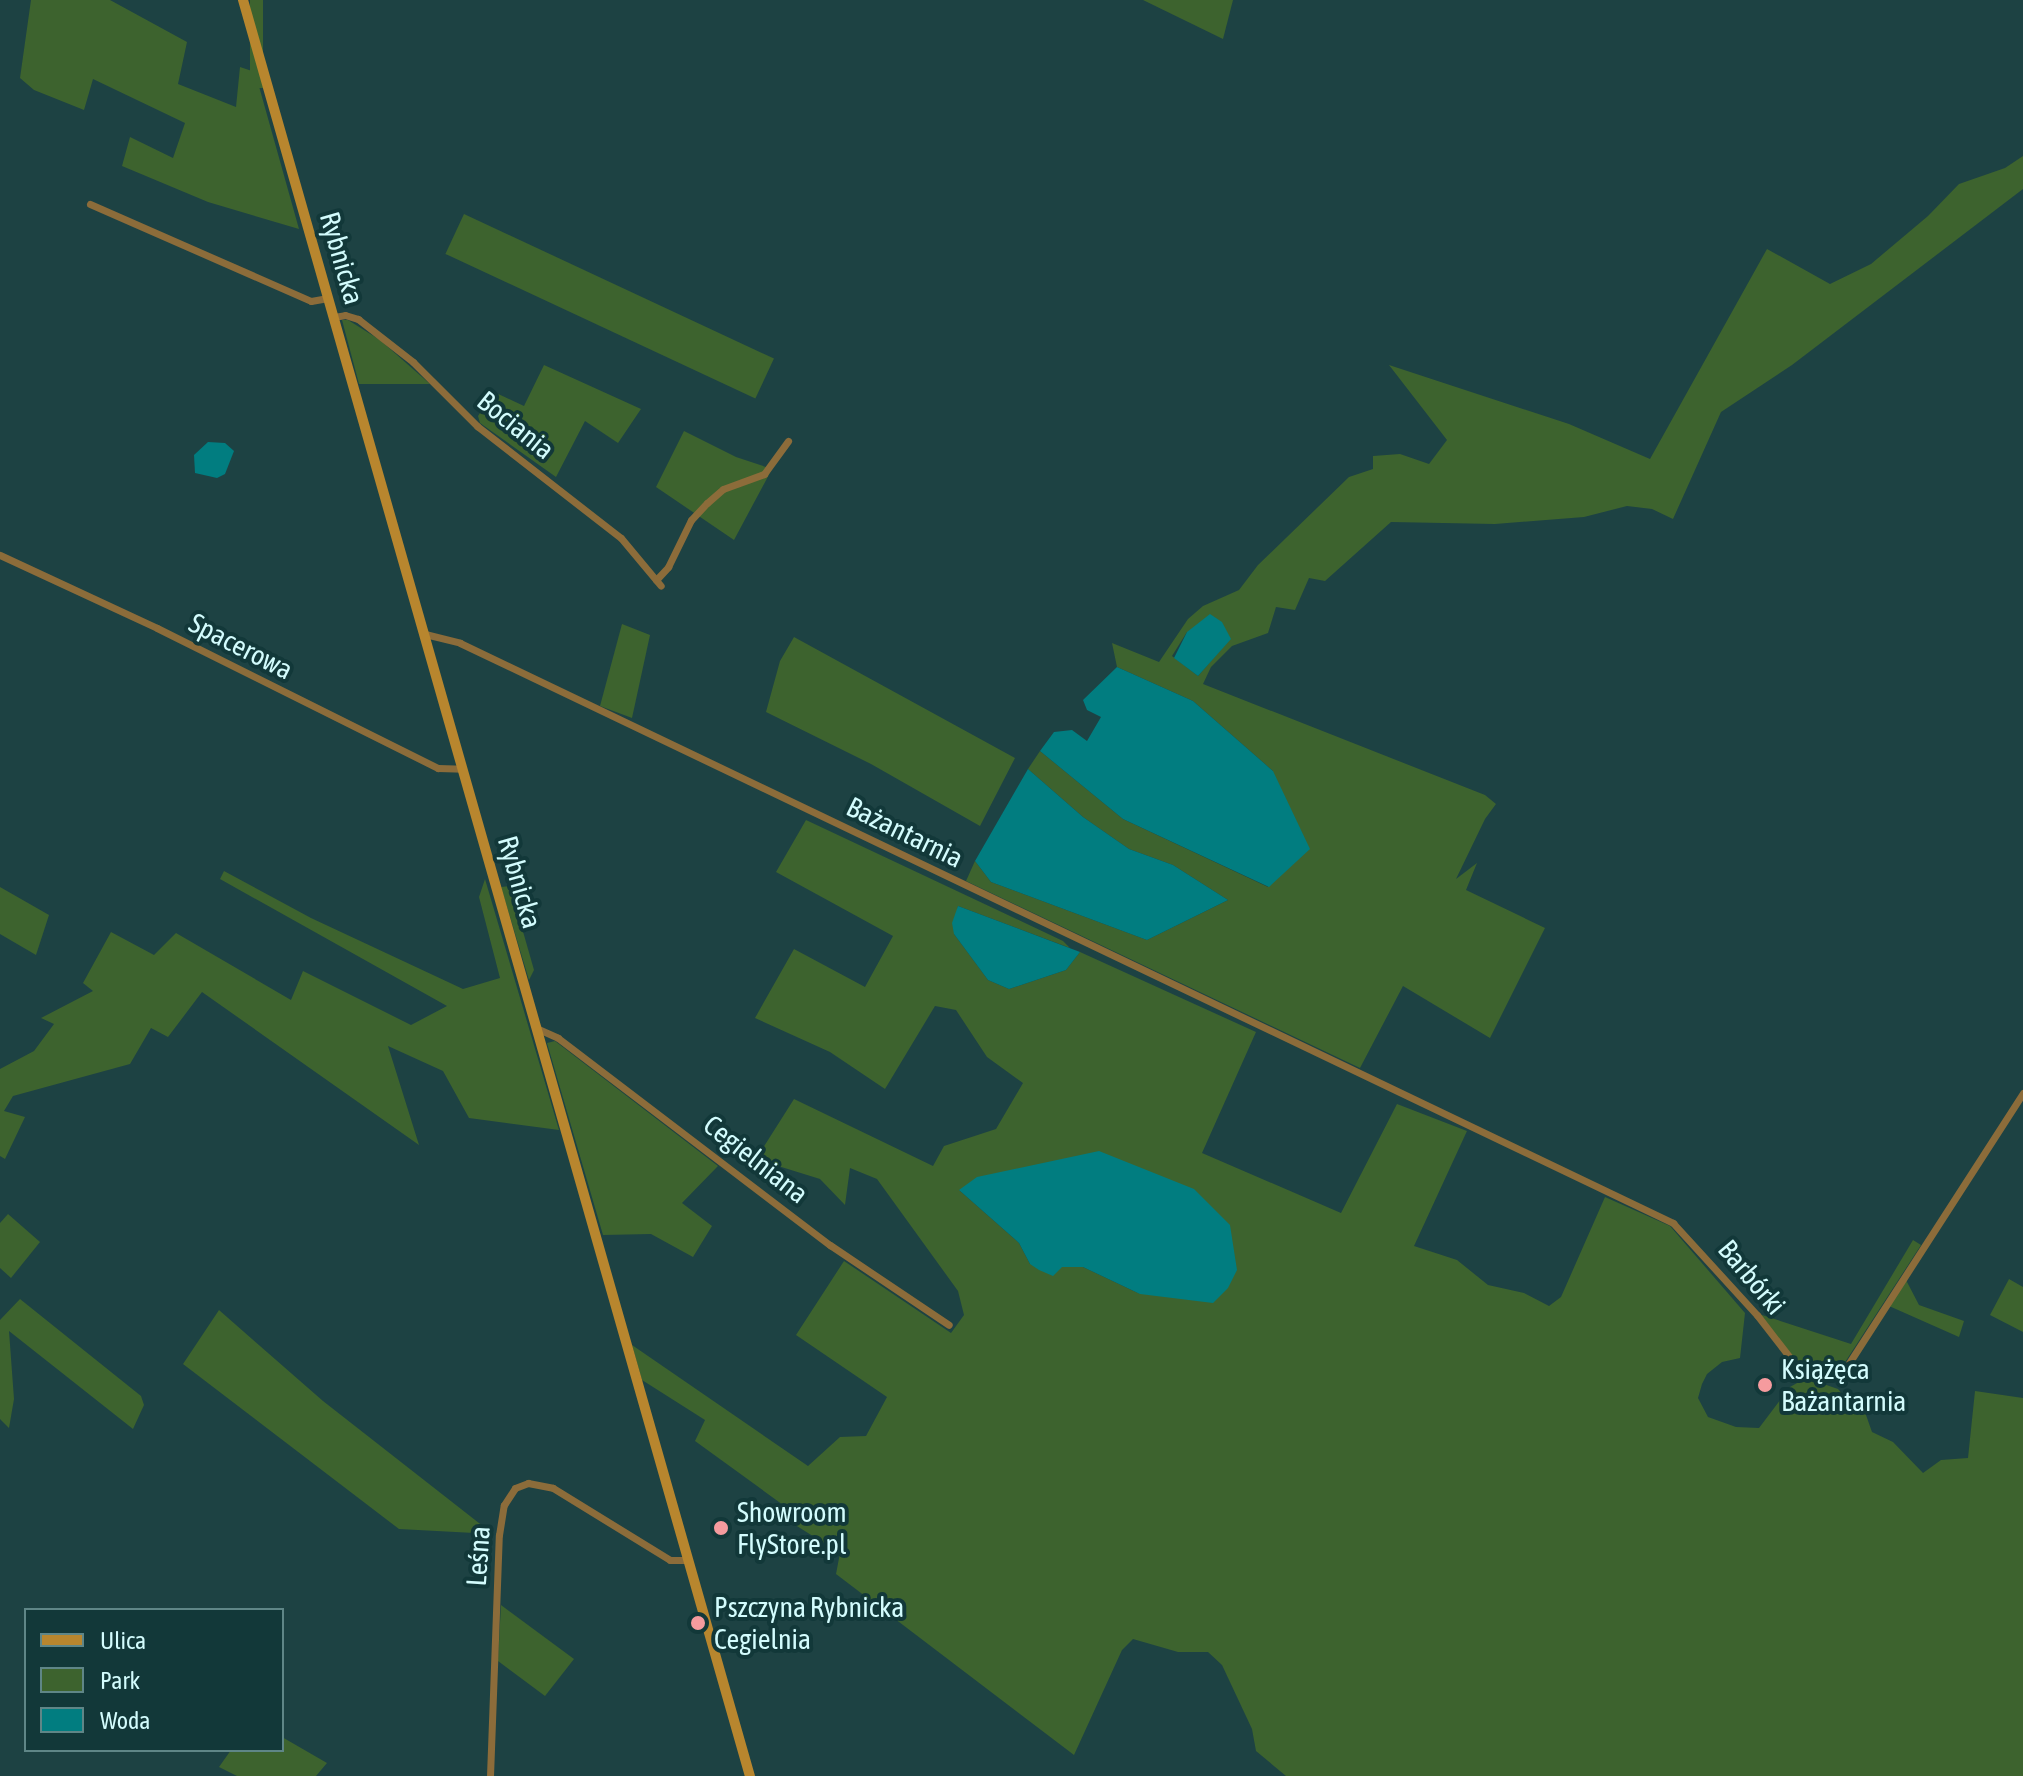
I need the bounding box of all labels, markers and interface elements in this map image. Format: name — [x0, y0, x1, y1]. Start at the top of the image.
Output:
street label: Rybnicka — [313, 208, 371, 308]
street label: Bociania — [471, 384, 561, 466]
street label: Spacerowa — [184, 606, 298, 686]
street label: Bażantarnia — [841, 789, 969, 875]
street label: Rybnicka — [491, 832, 549, 932]
street label: Cegielniana — [697, 1108, 815, 1210]
street label: Barbórki — [1711, 1233, 1793, 1321]
place label: Książęca Bażantarnia — [1781, 1352, 1906, 1418]
marker: Książęca Bażantarnia — [1756, 1376, 1774, 1394]
place label: Showroom FlyStore.pl — [737, 1495, 847, 1561]
marker: Showroom FlyStore.pl — [712, 1519, 730, 1537]
street label: Leśna — [459, 1525, 497, 1587]
place label: Pszczyna Rybnicka Cegielnia — [714, 1590, 904, 1656]
legend — [24, 1608, 284, 1752]
marker: Pszczyna Rybnicka Cegielnia — [689, 1614, 707, 1632]
text: Ulica — [100, 1627, 146, 1654]
text: Park — [100, 1667, 140, 1694]
text: Woda — [100, 1707, 151, 1734]

